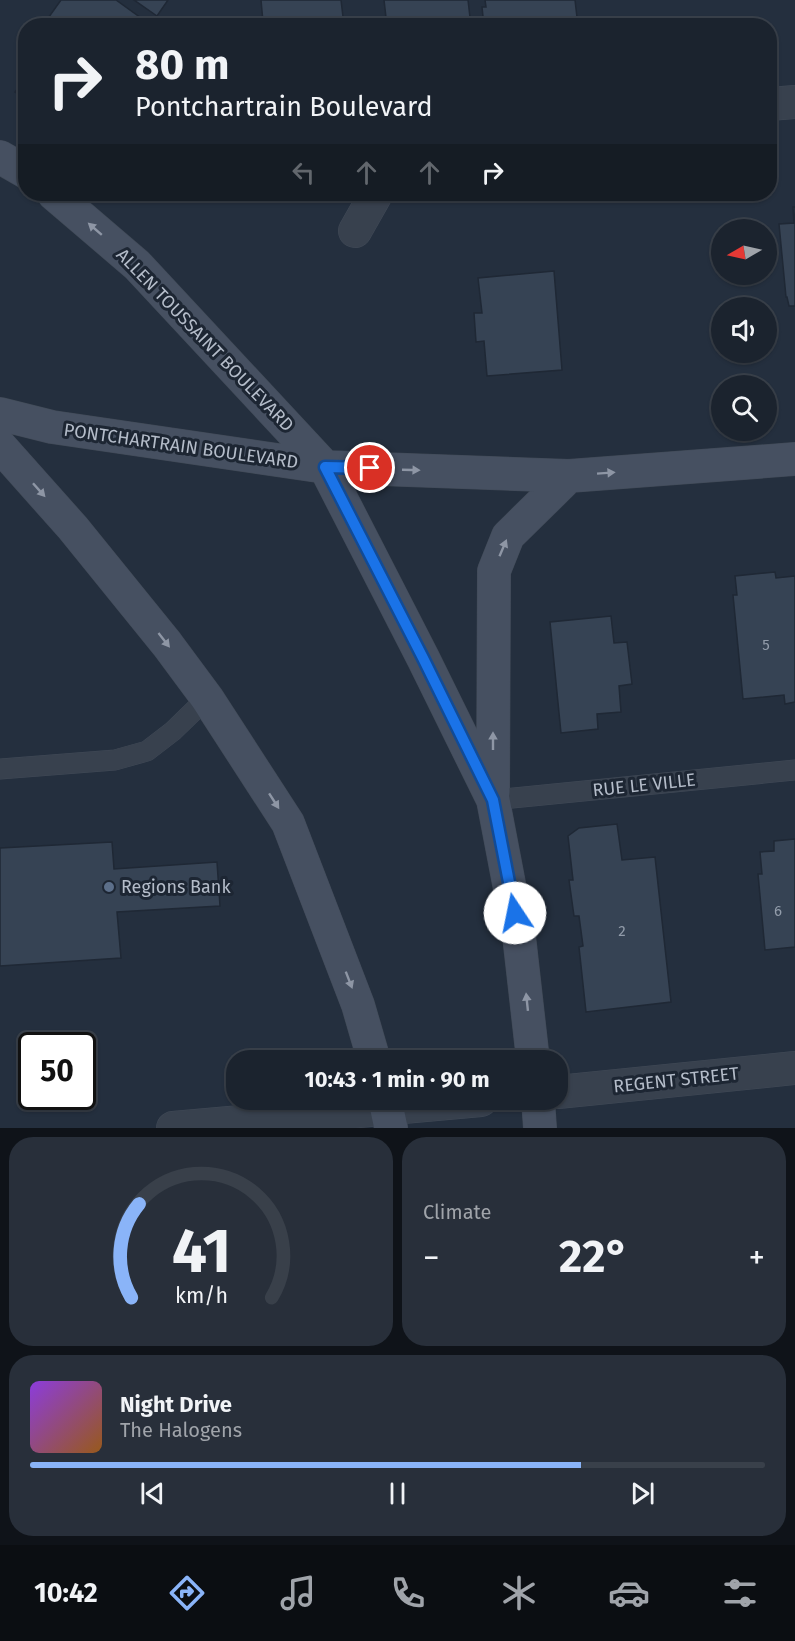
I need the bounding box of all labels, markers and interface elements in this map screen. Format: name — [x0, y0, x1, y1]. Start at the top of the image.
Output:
text: 80 m — [135, 40, 229, 90]
icon: right — [36, 42, 114, 120]
text: Pontchartrain Boulevard — [135, 91, 433, 123]
icon: left — [287, 156, 320, 189]
icon: ahead — [350, 156, 383, 189]
icon: ahead — [413, 156, 446, 189]
icon: right — [476, 156, 509, 189]
north arrow — [711, 219, 777, 285]
map controls — [711, 219, 777, 441]
one-way arrow — [87, 222, 103, 235]
street label: ALLEN TOUSSAINT BOULEVARD — [112, 244, 298, 436]
button: sound — [711, 297, 777, 363]
button: search — [711, 375, 777, 441]
street label: PONTCHARTRAIN BOULEVARD — [62, 419, 300, 473]
pin — [344, 442, 395, 493]
icon: arrive — [353, 451, 386, 484]
one-way arrow — [401, 465, 420, 474]
one-way arrow — [596, 468, 615, 478]
one-way arrow — [32, 482, 45, 497]
one-way arrow — [498, 539, 508, 557]
one-way arrow — [157, 632, 169, 647]
house number: 5 — [762, 636, 770, 654]
one-way arrow — [488, 732, 498, 751]
street label: RUE LE VILLE — [591, 769, 697, 801]
one-way arrow — [268, 792, 279, 809]
place label: Regions Bank — [121, 876, 231, 898]
marker: Regions Bank — [102, 880, 116, 894]
position arrow — [483, 881, 547, 945]
house number: 6 — [774, 902, 782, 920]
house number: 2 — [618, 922, 626, 940]
one-way arrow — [345, 971, 354, 989]
one-way arrow — [522, 993, 532, 1012]
speed limit sign: 50 — [18, 1032, 96, 1110]
street label: REGENT STREET — [612, 1062, 740, 1098]
text: 10:43 · 1 min · 90 m — [304, 1066, 490, 1093]
text: Climate — [423, 1200, 491, 1224]
text: 41 — [171, 1214, 231, 1289]
text: 22° — [559, 1230, 629, 1284]
text: − — [423, 1238, 440, 1278]
text: + — [749, 1238, 765, 1278]
text: km/h — [174, 1284, 228, 1310]
text: Night Drive — [120, 1391, 232, 1418]
text: The Halogens — [120, 1418, 242, 1442]
icon: previous — [136, 1477, 169, 1510]
icon: pause — [381, 1477, 414, 1510]
icon: next — [626, 1477, 659, 1510]
icon: directions — [166, 1572, 208, 1614]
icon: music — [277, 1572, 319, 1614]
icon: phone — [387, 1572, 429, 1614]
icon: climate — [498, 1572, 540, 1614]
icon: car — [608, 1572, 650, 1614]
icon: filters — [719, 1572, 761, 1614]
text: 10:42 — [34, 1577, 98, 1609]

